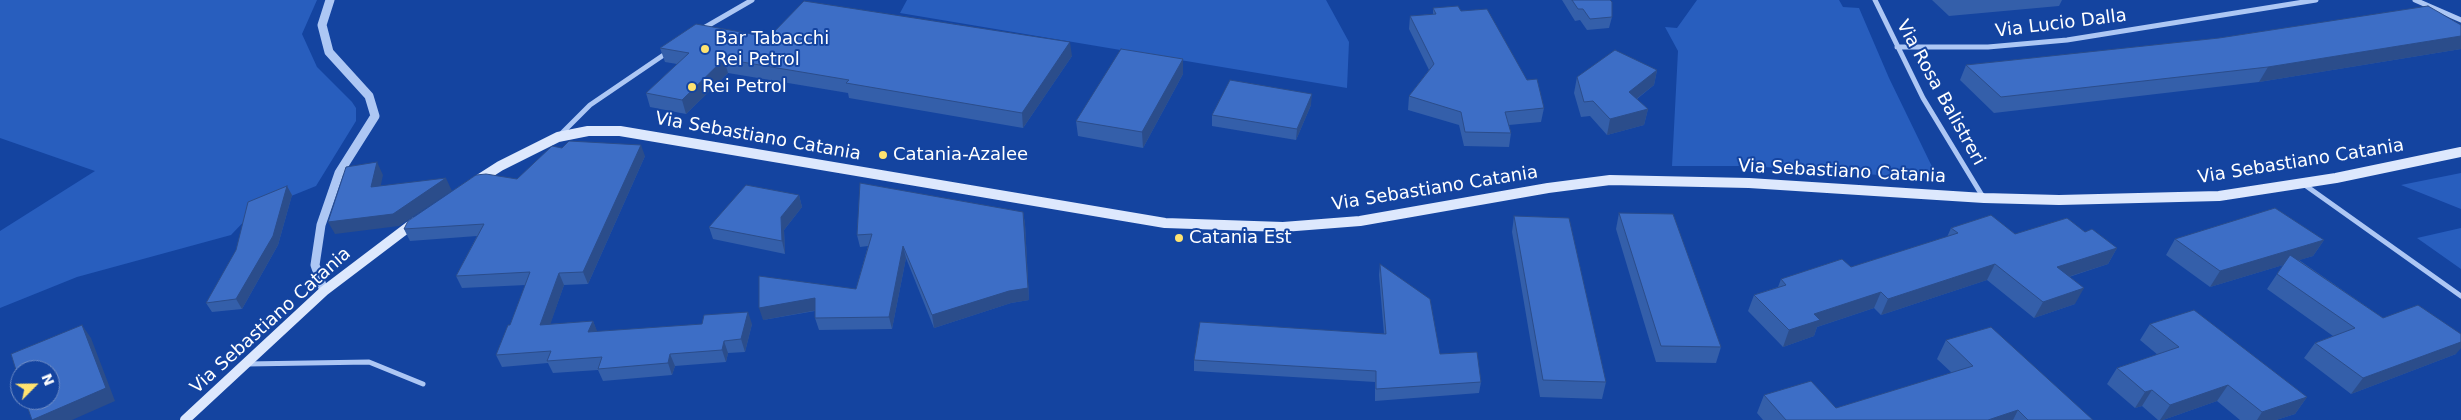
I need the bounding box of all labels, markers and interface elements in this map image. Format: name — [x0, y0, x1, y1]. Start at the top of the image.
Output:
street label: Via Lucio Dalla — [1994, 5, 2128, 43]
street label: Via Rosa Balistreri — [1891, 17, 1989, 169]
place label: Bar Tabacchi Rei Petrol — [715, 28, 829, 70]
marker: Bar Tabacchi Rei Petrol — [699, 43, 711, 55]
place label: Rei Petrol — [702, 76, 787, 98]
marker: Rei Petrol — [686, 81, 698, 93]
street label: Via Sebastiano Catania — [654, 108, 862, 166]
street label: Via Sebastiano Catania — [2196, 135, 2406, 189]
place label: Catania-Azalee — [893, 144, 1028, 166]
marker: Catania-Azalee — [877, 149, 889, 161]
street label: Via Sebastiano Catania — [1737, 156, 1947, 188]
street label: Via Sebastiano Catania — [1330, 162, 1540, 216]
place label: Catania Est — [1189, 227, 1292, 249]
marker: Catania Est — [1173, 232, 1185, 244]
street label: Via Sebastiano Catania — [186, 243, 356, 399]
north arrow — [10, 360, 60, 410]
text: N — [38, 371, 58, 388]

